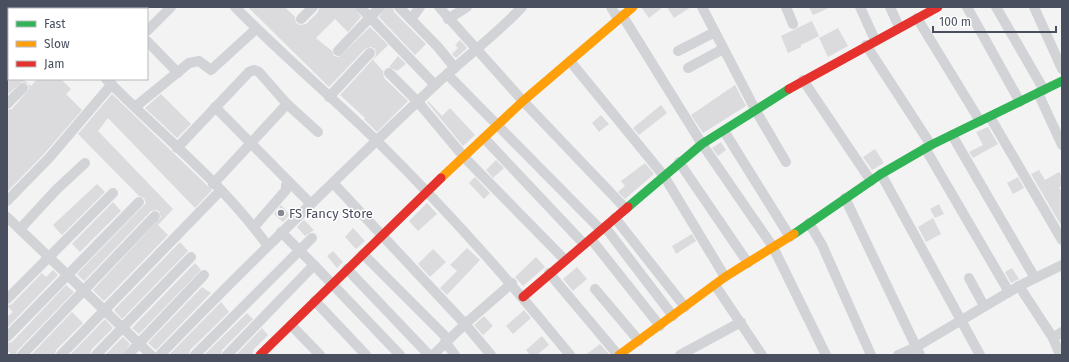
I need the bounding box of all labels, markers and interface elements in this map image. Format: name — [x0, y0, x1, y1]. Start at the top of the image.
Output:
legend — [8, 8, 148, 80]
scale bar — [933, 8, 1056, 34]
text: 100 m — [939, 15, 971, 29]
text: Fast — [44, 17, 66, 31]
text: Slow — [44, 37, 70, 51]
text: Jam — [44, 57, 64, 71]
place label: FS Fancy Store — [289, 206, 373, 221]
marker: FS Fancy Store — [276, 208, 286, 218]

